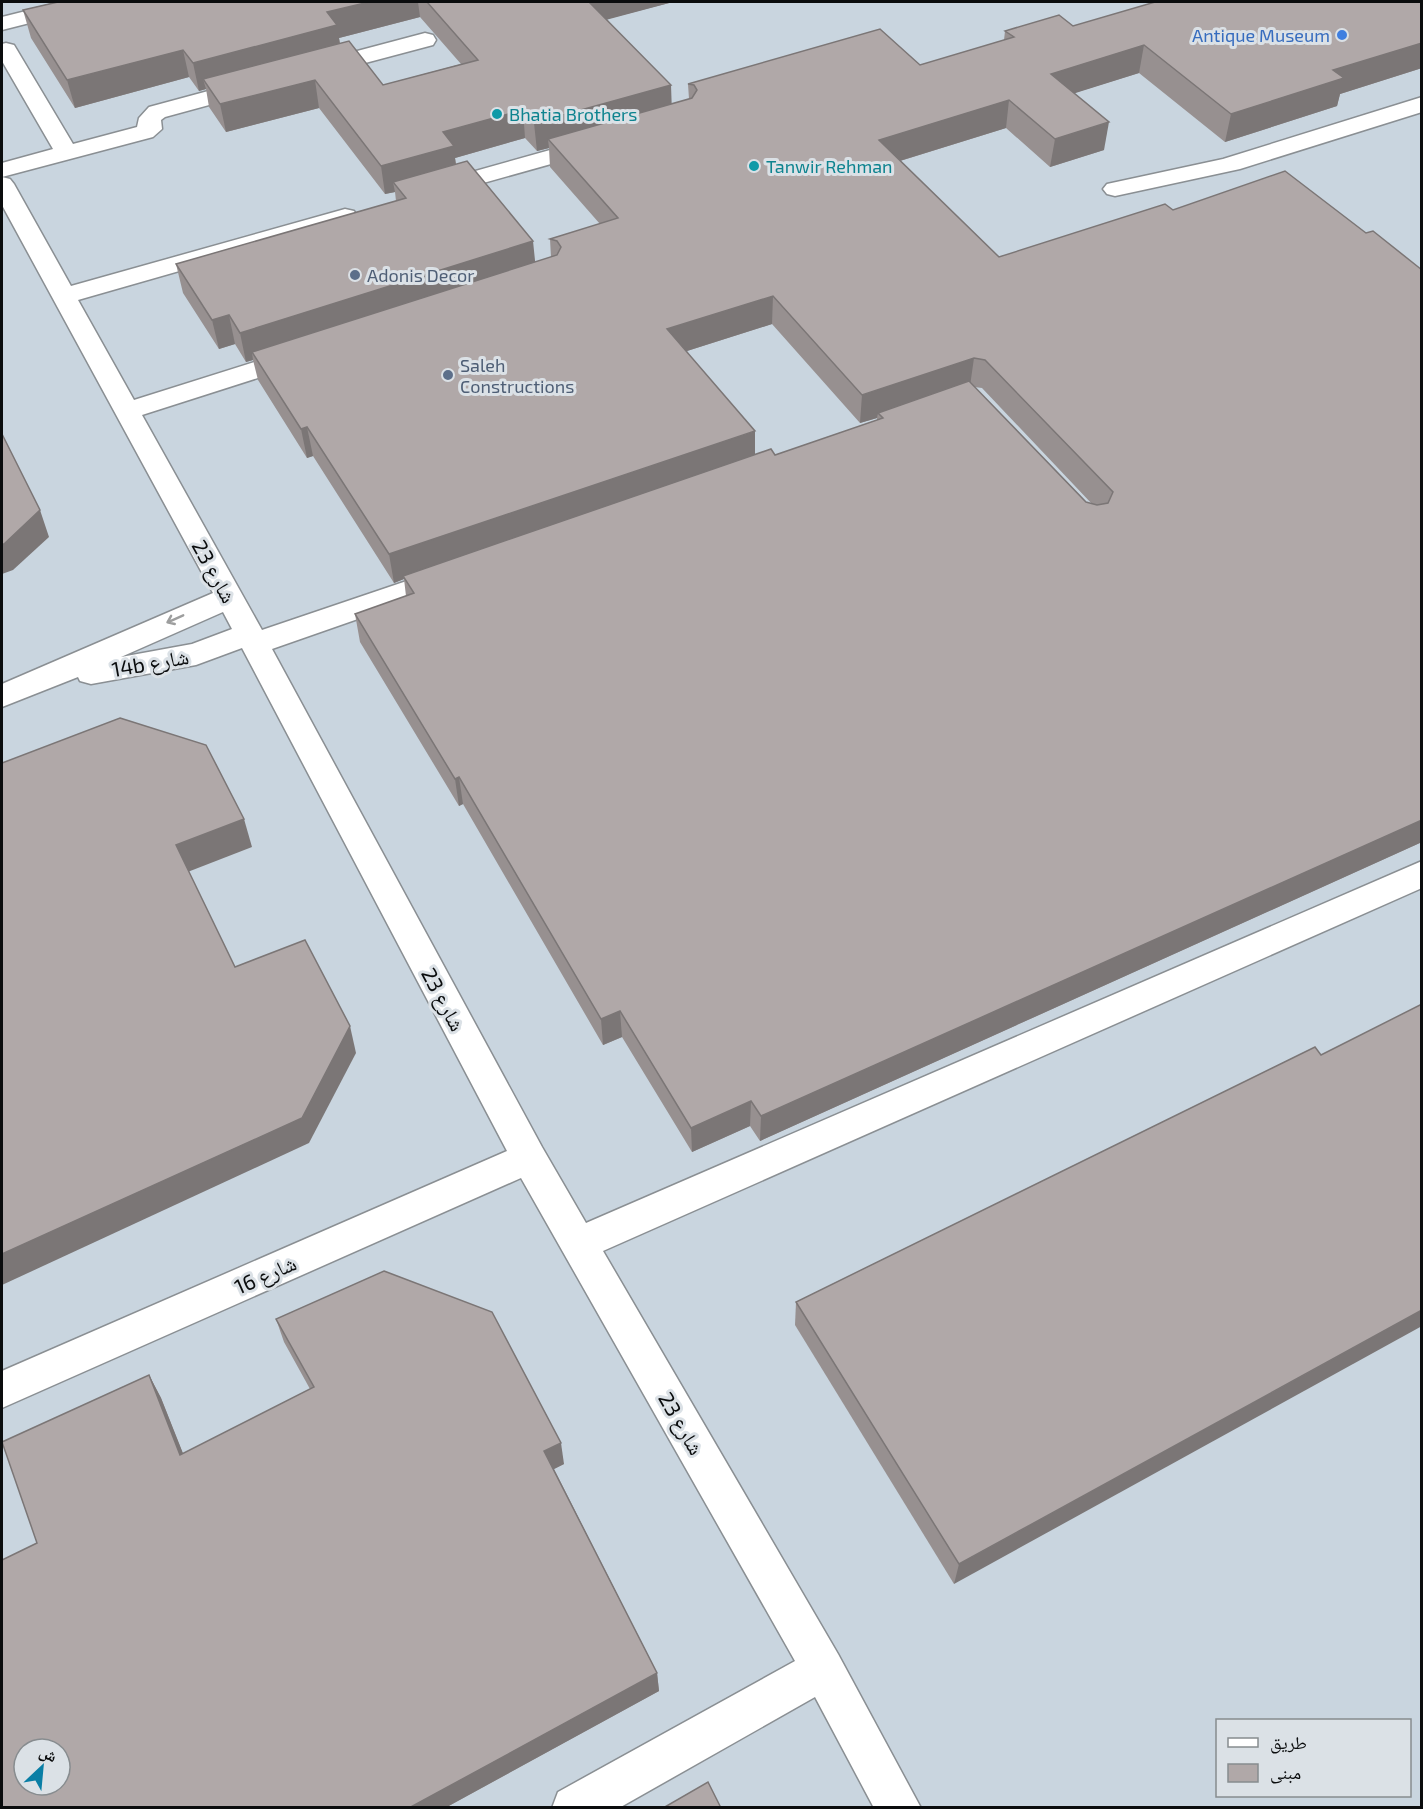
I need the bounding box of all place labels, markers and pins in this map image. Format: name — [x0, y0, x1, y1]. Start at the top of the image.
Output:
place label: Antique Museum — [1192, 24, 1330, 46]
marker: Antique Museum — [1335, 28, 1349, 42]
place label: Bhatia Brothers — [509, 103, 637, 125]
marker: Bhatia Brothers — [490, 107, 504, 121]
place label: Tanwir Rehman — [766, 155, 893, 177]
marker: Tanwir Rehman — [747, 159, 761, 173]
place label: Adonis Decor — [367, 264, 475, 286]
marker: Adonis Decor — [348, 268, 362, 282]
place label: Saleh Constructions — [460, 354, 574, 397]
marker: Saleh Constructions — [441, 368, 455, 382]

